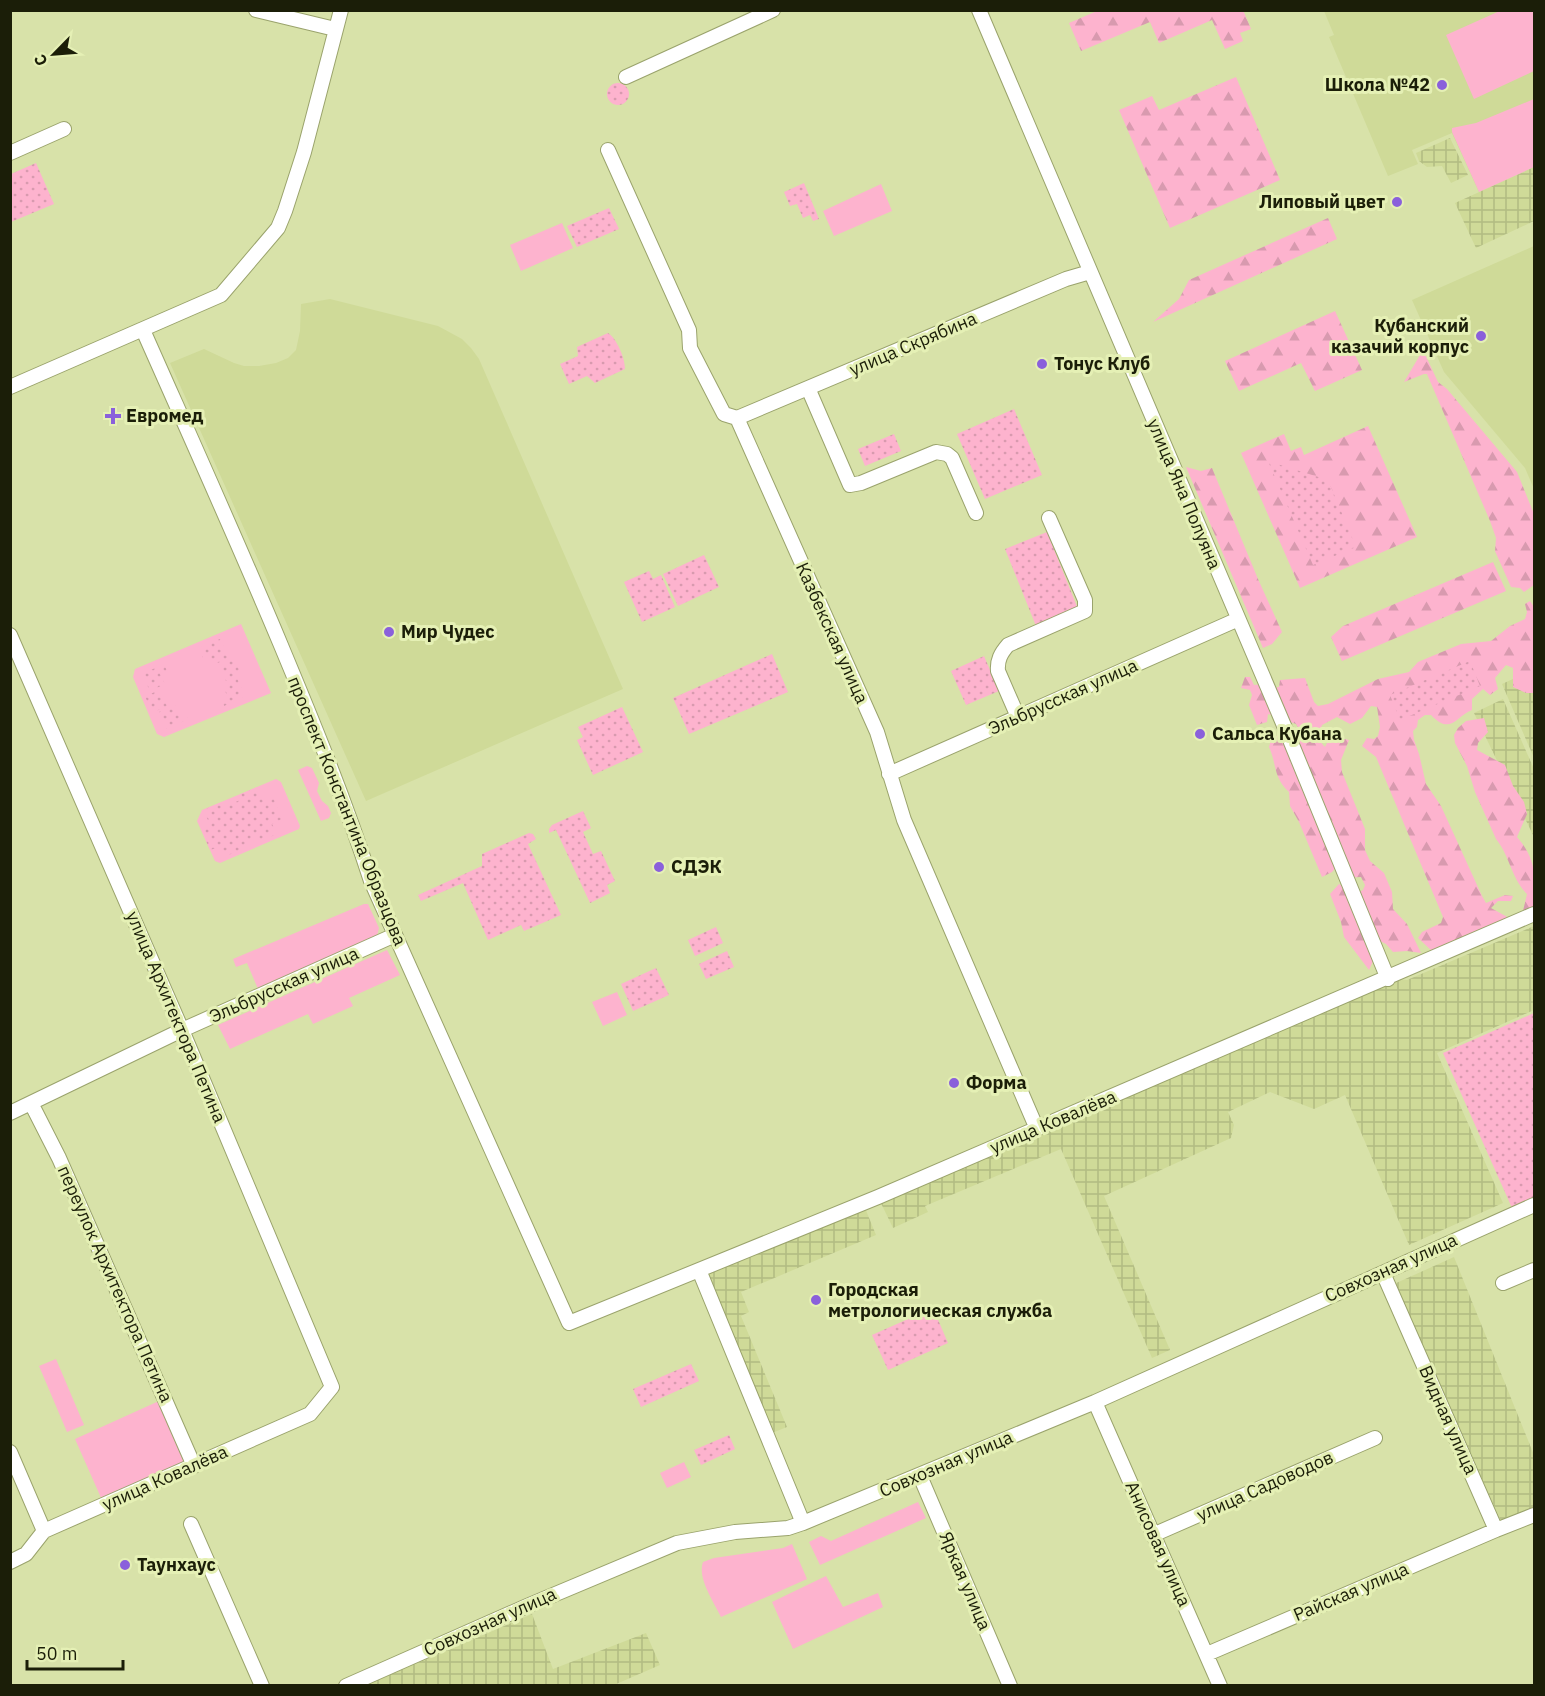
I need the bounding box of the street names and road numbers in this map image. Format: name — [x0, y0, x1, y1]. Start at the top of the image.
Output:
street label: улица Скрябина — [846, 306, 980, 381]
street label: улица Яна Полуяна — [1142, 415, 1227, 573]
street label: Казбекская улица — [791, 559, 874, 707]
street label: Эльбрусская улица — [985, 653, 1141, 740]
street label: проспект Константина Образцова — [283, 673, 412, 949]
street label: улица Архитектора Петина — [121, 908, 232, 1126]
street label: Эльбрусская улица — [206, 941, 362, 1028]
street label: улица Ковалёва — [986, 1084, 1120, 1159]
street label: переулок Архитектора Петина — [53, 1162, 178, 1406]
street label: Совхозная улица — [1321, 1228, 1461, 1307]
street label: Видная улица — [1414, 1362, 1483, 1478]
street label: Совхозная улица — [876, 1425, 1016, 1502]
street label: улица Ковалёва — [98, 1439, 231, 1516]
street label: улица Садоводов — [1193, 1445, 1337, 1526]
street label: Анисовая улица — [1120, 1477, 1197, 1611]
street label: Яркая улица — [934, 1528, 997, 1634]
street label: Райская улица — [1290, 1557, 1412, 1626]
street label: Совхозная улица — [420, 1582, 560, 1661]

